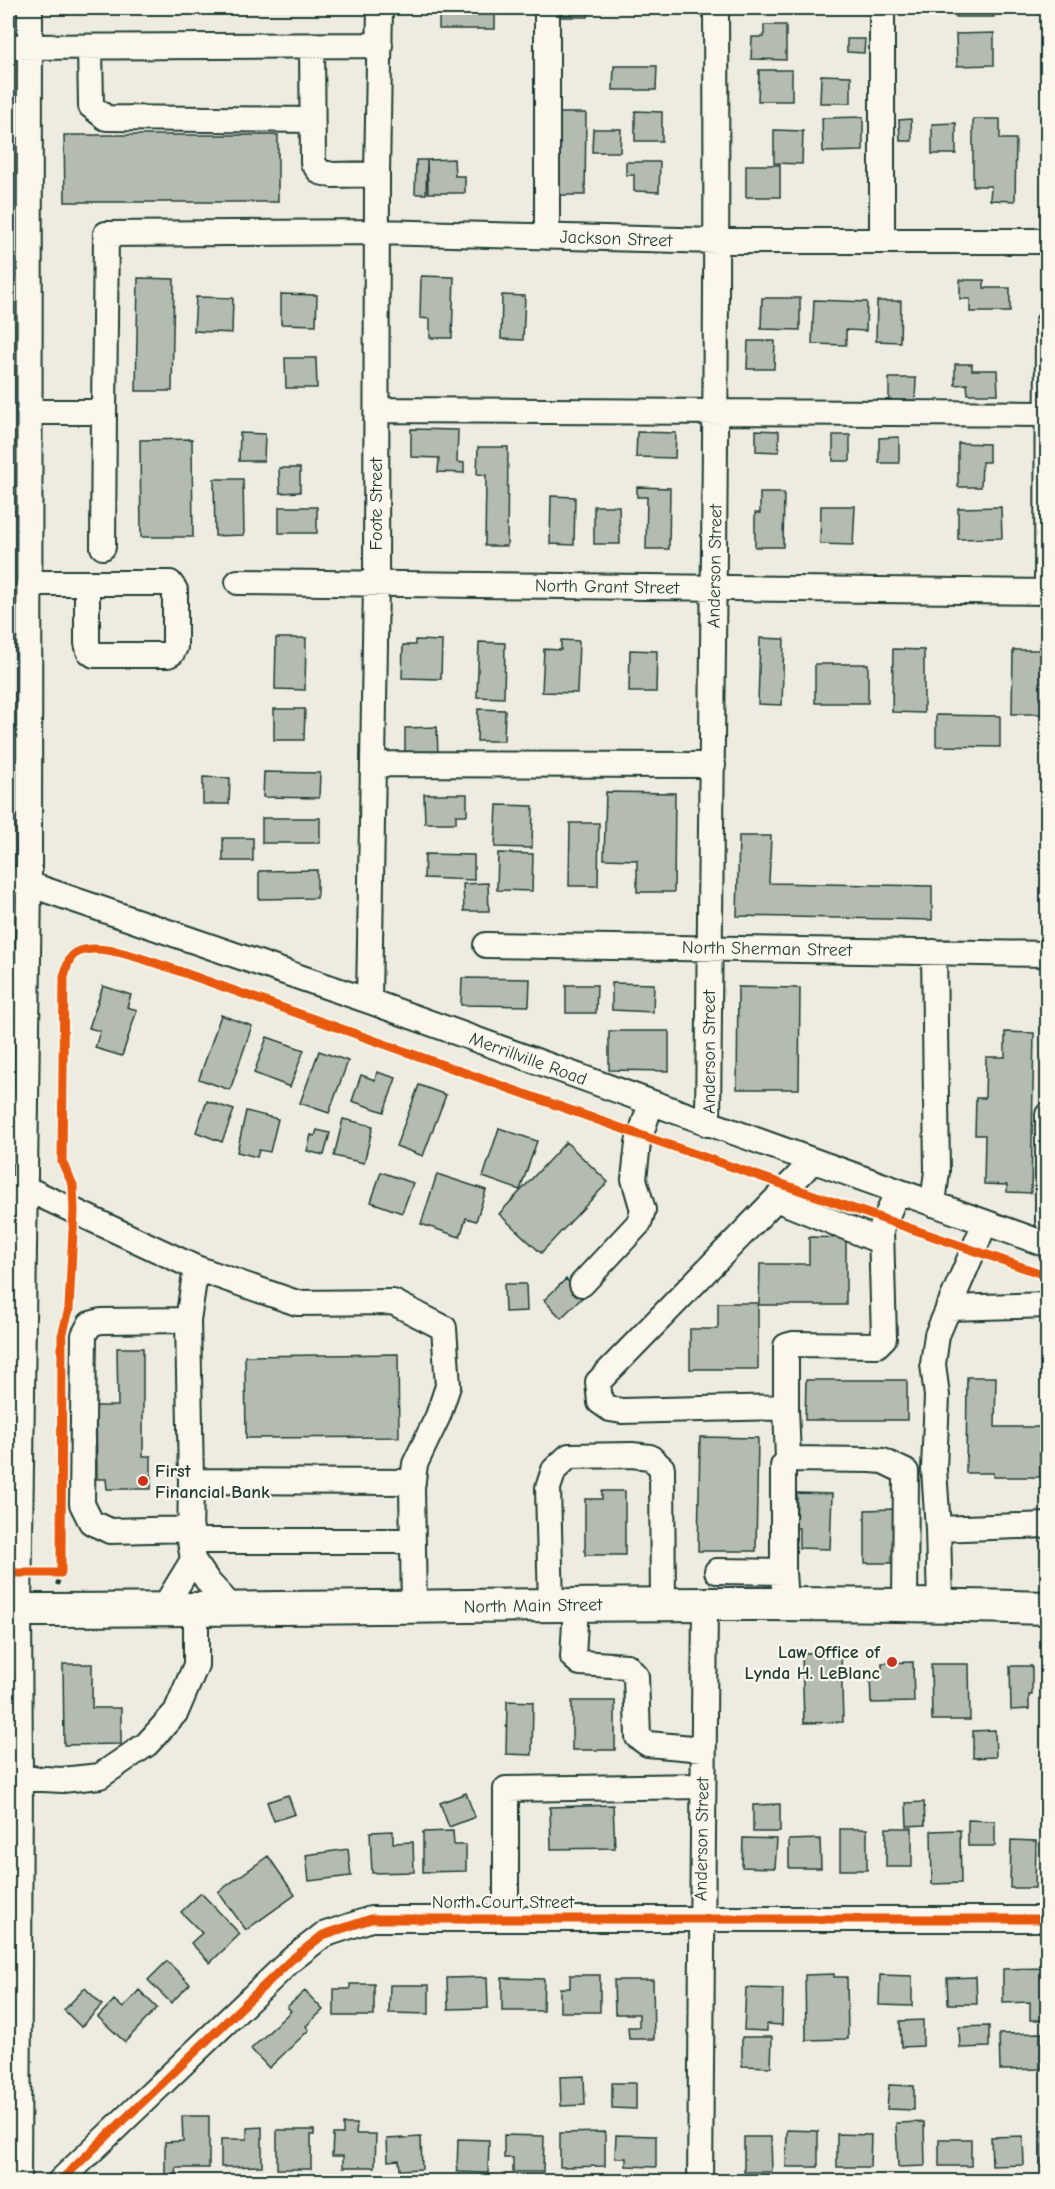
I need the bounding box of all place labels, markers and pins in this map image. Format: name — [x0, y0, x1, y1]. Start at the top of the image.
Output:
place label: First Financial Bank — [155, 1461, 270, 1503]
marker: First Financial Bank — [136, 1474, 150, 1488]
place label: Law Office of Lynda H. LeBlanc — [745, 1642, 881, 1684]
marker: Law Office of Lynda H. LeBlanc — [885, 1655, 899, 1669]

